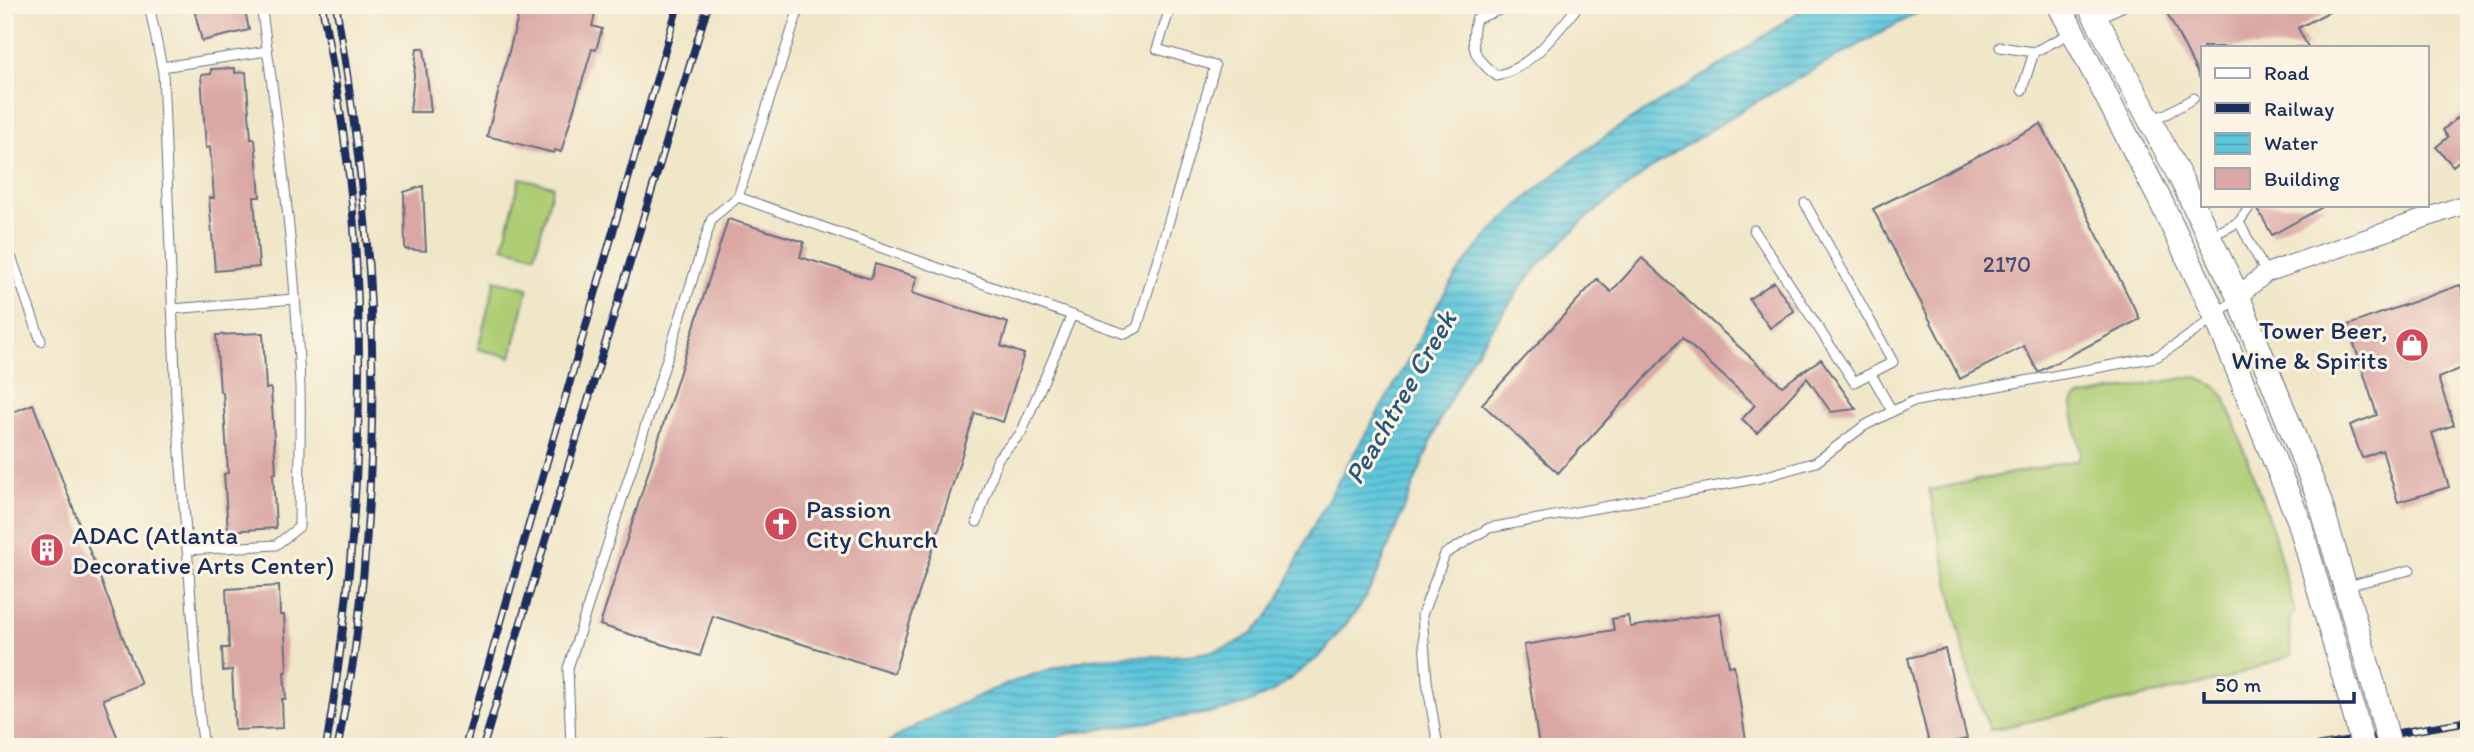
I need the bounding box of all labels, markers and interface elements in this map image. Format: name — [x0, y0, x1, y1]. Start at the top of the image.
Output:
legend — [2201, 46, 2428, 206]
text: Road — [2264, 60, 2310, 85]
text: Railway — [2264, 96, 2334, 121]
text: Water — [2264, 130, 2318, 155]
text: Building — [2264, 166, 2340, 191]
house number: 2170 — [1983, 250, 2031, 278]
water label: Peachtree Creek — [1337, 303, 1464, 490]
place label: Tower Beer, Wine & Spirits — [2231, 314, 2388, 376]
shop icon: Tower Beer, Wine & Spirits — [2393, 326, 2431, 364]
place label: Passion City Church — [806, 493, 938, 555]
church icon: Passion City Church — [762, 505, 800, 543]
place label: ADAC (Atlanta Decorative Arts Center) — [72, 519, 335, 581]
building icon: ADAC (Atlanta Decorative Arts Center) — [28, 531, 66, 569]
scale bar — [2204, 661, 2355, 705]
text: 50 m — [2215, 672, 2262, 697]

